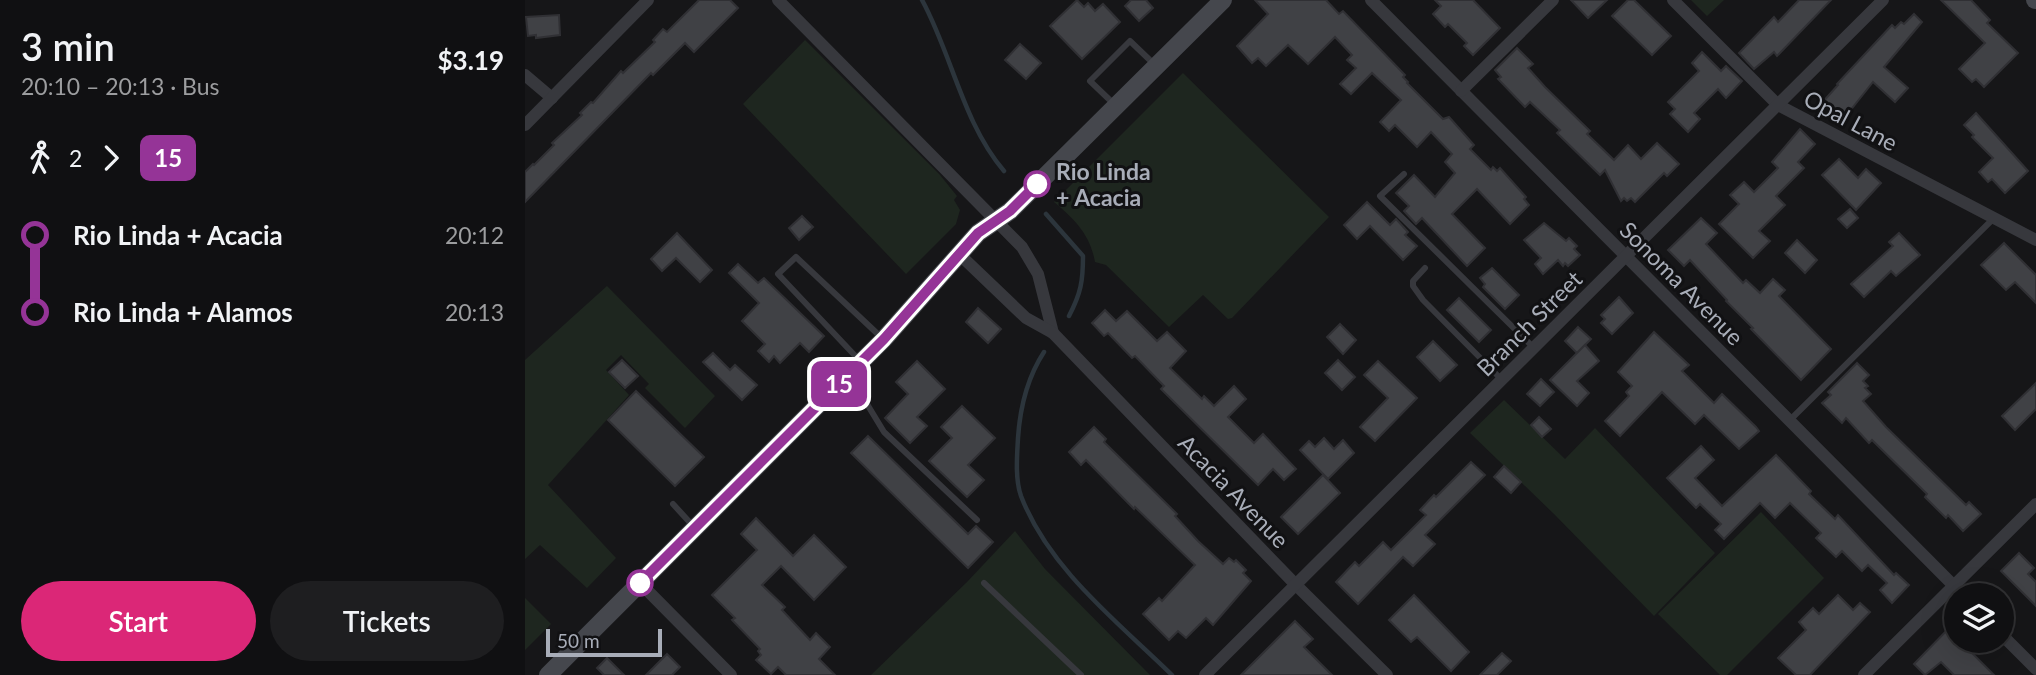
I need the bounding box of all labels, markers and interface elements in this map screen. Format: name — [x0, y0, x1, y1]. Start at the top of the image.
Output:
text: 3 min — [21, 23, 115, 69]
text: $3.19 — [438, 44, 504, 76]
text: 20:10 – 20:13 · Bus — [21, 72, 220, 100]
street label: Opal Lane — [1799, 84, 1903, 156]
icon: walk — [21, 139, 59, 177]
icon: forward — [92, 139, 130, 177]
text: 15 — [154, 143, 182, 172]
text: 2 — [69, 144, 82, 172]
place label: Rio Linda + Acacia — [1056, 157, 1151, 211]
marker: Rio Linda + Acacia — [1024, 171, 1050, 197]
street label: Sonoma Avenue — [1614, 215, 1750, 351]
text: Rio Linda + Acacia — [73, 219, 283, 251]
text: 20:12 — [445, 221, 504, 249]
street label: Branch Street — [1471, 264, 1588, 381]
text: Rio Linda + Alamos — [73, 296, 293, 328]
text: 20:13 — [445, 298, 504, 326]
line badge: 15 — [807, 361, 871, 407]
text: 15 — [825, 369, 853, 398]
street label: Acacia Avenue — [1173, 428, 1295, 554]
unlabelled marker — [627, 570, 653, 596]
button: Start — [21, 581, 256, 661]
button: Tickets — [270, 581, 504, 661]
map controls — [1944, 583, 2014, 653]
button: layers — [1944, 583, 2014, 653]
scale bar — [546, 626, 661, 658]
text: 50 m — [557, 629, 600, 652]

